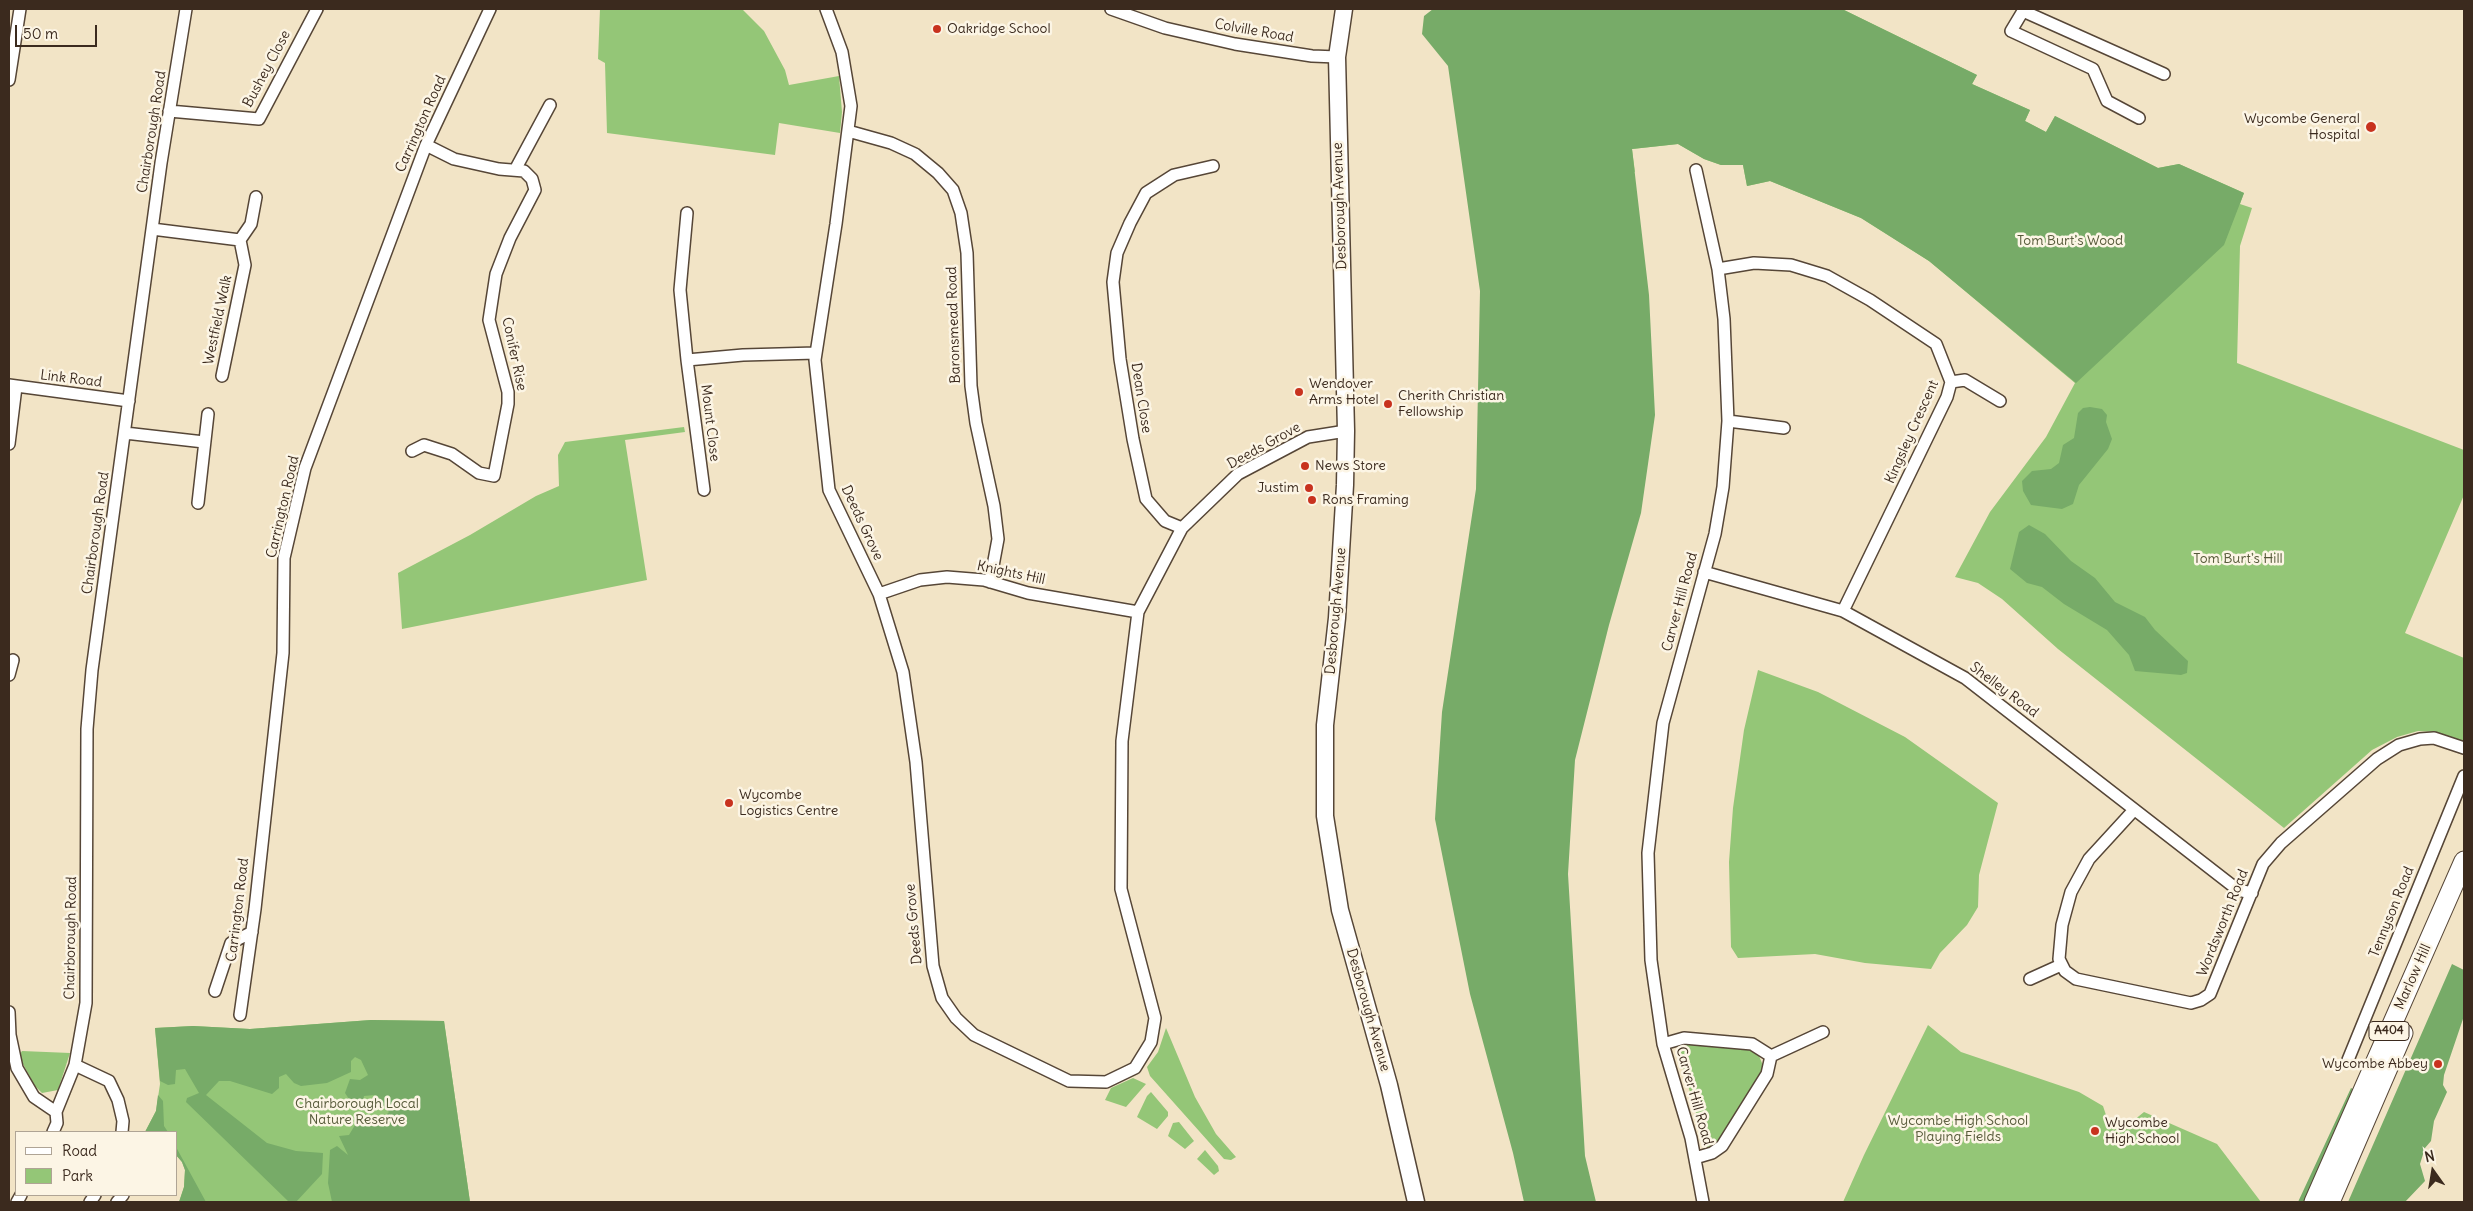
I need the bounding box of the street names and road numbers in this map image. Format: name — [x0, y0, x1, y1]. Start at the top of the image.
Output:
street label: Colville Road — [1213, 16, 1295, 46]
street label: Bushey Close — [240, 28, 294, 110]
street label: Chairborough Road — [134, 70, 170, 194]
street label: Carrington Road — [392, 73, 450, 175]
street label: Desborough Avenue — [1329, 142, 1351, 270]
street label: Baronsmead Road — [944, 266, 964, 384]
street label: Westfield Walk — [200, 274, 236, 366]
street label: Conifer Rise — [498, 316, 530, 392]
street label: Dean Close — [1127, 362, 1155, 434]
street label: Link Road — [39, 367, 103, 391]
street label: Kingsley Crescent — [1882, 378, 1942, 486]
street label: Mount Close — [697, 384, 723, 462]
street label: Deeds Grove — [1225, 419, 1303, 473]
street label: Carrington Road — [263, 454, 303, 560]
street label: Chairborough Road — [79, 471, 113, 595]
street label: Deeds Grove — [837, 483, 887, 563]
street label: Desborough Avenue — [1322, 547, 1350, 675]
street label: Carver Hill Road — [1659, 551, 1701, 653]
street label: Knights Hill — [975, 558, 1047, 588]
street label: Shelley Road — [1966, 659, 2042, 721]
street label: Carrington Road — [223, 857, 253, 963]
street label: Tennyson Road — [2366, 864, 2418, 960]
street label: Wordsworth Road — [2194, 867, 2252, 979]
street label: Chairborough Road — [62, 876, 80, 1000]
street label: Deeds Grove — [902, 883, 926, 965]
street label: Marlow Hill — [2391, 942, 2435, 1012]
street label: Desborough Avenue — [1342, 947, 1394, 1073]
road number: A404 — [2369, 1021, 2409, 1040]
street label: Carver Hill Road — [1672, 1045, 1716, 1147]

